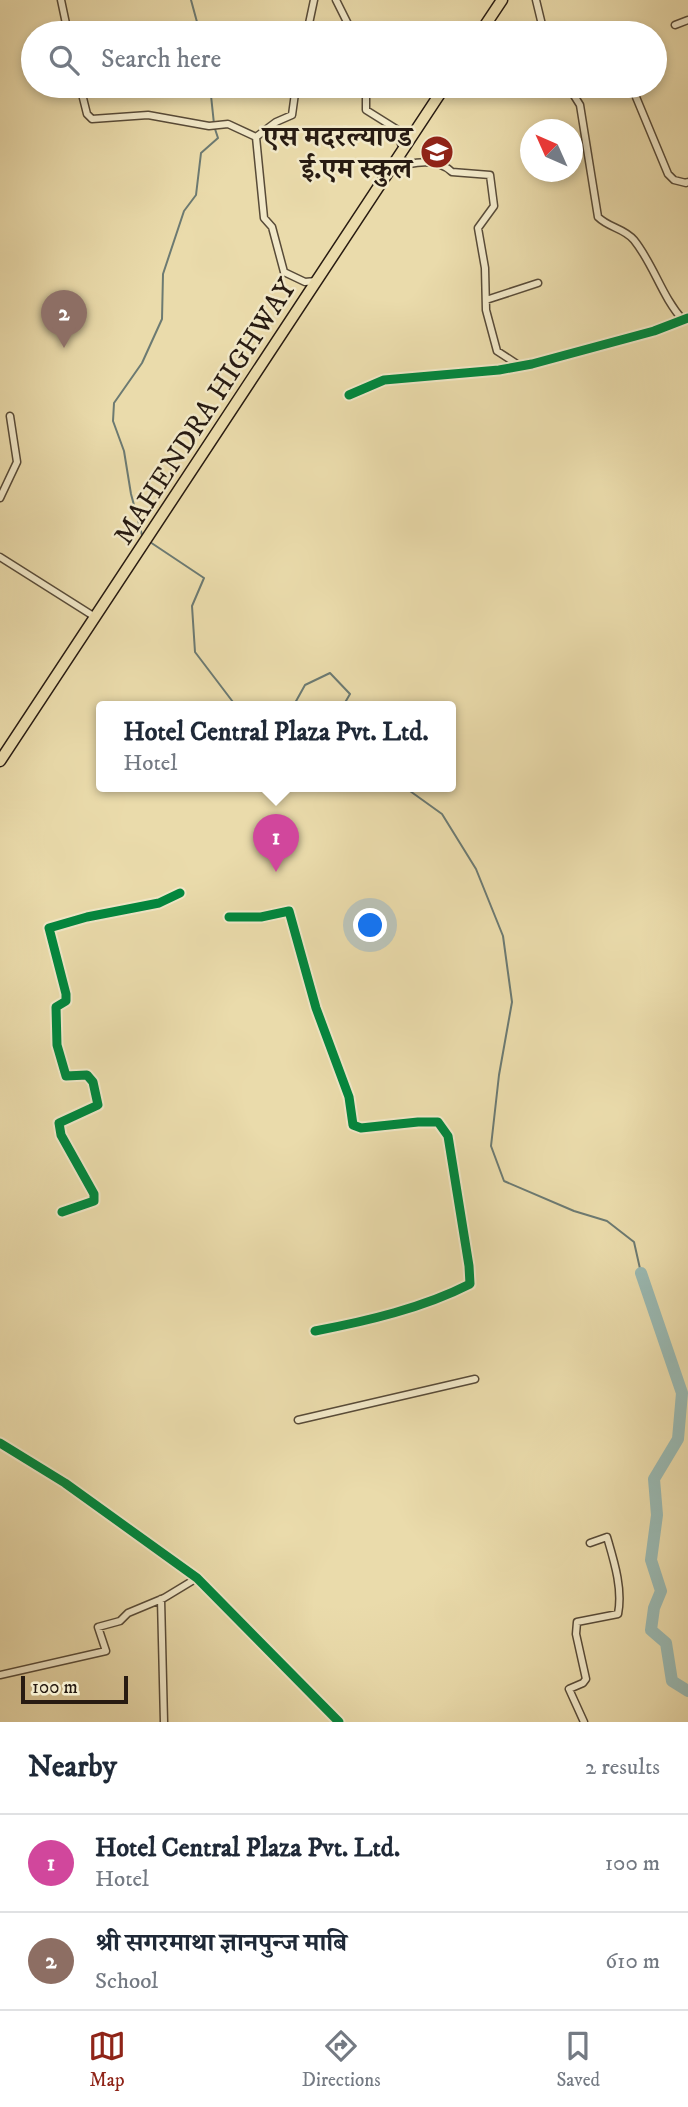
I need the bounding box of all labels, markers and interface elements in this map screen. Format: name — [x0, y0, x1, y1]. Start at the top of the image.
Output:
search box — [21, 21, 667, 98]
icon: search — [45, 41, 83, 79]
text: Search here — [101, 43, 221, 76]
north arrow — [520, 119, 583, 182]
place label: एस मदरल्याण्ड ई.एम स्कुल — [261, 120, 414, 187]
school or university icon: एस मदरल्याण्ड ई.एम स्कुल — [418, 133, 456, 171]
street label: MAHENDRA HIGHWAY — [106, 272, 305, 551]
pin: 2 — [41, 290, 87, 348]
popup — [96, 701, 456, 792]
text: Hotel Central Plaza Pvt. Ltd. — [123, 716, 429, 749]
text: Hotel — [123, 749, 177, 778]
pin: 1 — [253, 814, 299, 872]
your location — [353, 908, 387, 942]
scale bar — [21, 1673, 128, 1705]
text: 100 m — [32, 1676, 78, 1699]
text: Nearby — [28, 1749, 117, 1786]
text: 2 results — [585, 1753, 660, 1782]
text: Hotel Central Plaza Pvt. Ltd. — [95, 1832, 400, 1865]
text: 1 — [47, 1849, 55, 1878]
text: 100 m — [605, 1849, 660, 1878]
text: Hotel — [95, 1865, 149, 1894]
text: श्री सगरमाथा ज्ञानपुन्ज माबि — [95, 1927, 347, 1960]
text: 2 — [45, 1947, 57, 1976]
text: 610 m — [605, 1947, 660, 1976]
text: School — [95, 1967, 158, 1996]
tab: Map — [88, 2027, 126, 2092]
tab: Directions — [302, 2027, 381, 2092]
tab: Saved — [556, 2027, 600, 2092]

